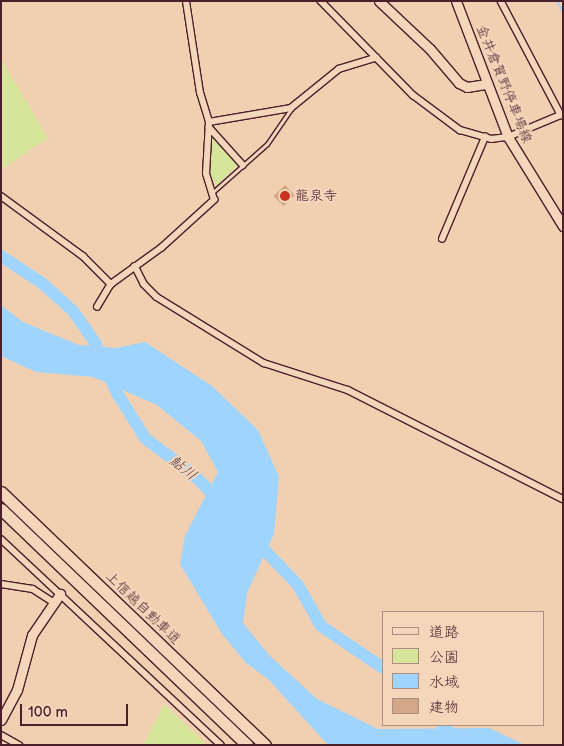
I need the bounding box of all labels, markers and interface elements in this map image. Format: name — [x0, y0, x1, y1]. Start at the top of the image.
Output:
street label: 金井倉賀野停車場線 — [473, 22, 535, 146]
place label: 龍泉寺 — [295, 188, 337, 204]
marker: 龍泉寺 — [279, 190, 291, 202]
water label: 鮎川 — [166, 452, 200, 484]
street label: 上信越自動車道 — [102, 568, 184, 648]
legend — [382, 611, 544, 726]
text: 道路 — [429, 623, 459, 642]
text: 公園 — [429, 648, 459, 667]
text: 水域 — [429, 673, 459, 692]
scale bar — [22, 694, 130, 726]
text: 建物 — [429, 698, 459, 717]
text: 100 m — [28, 703, 68, 722]

